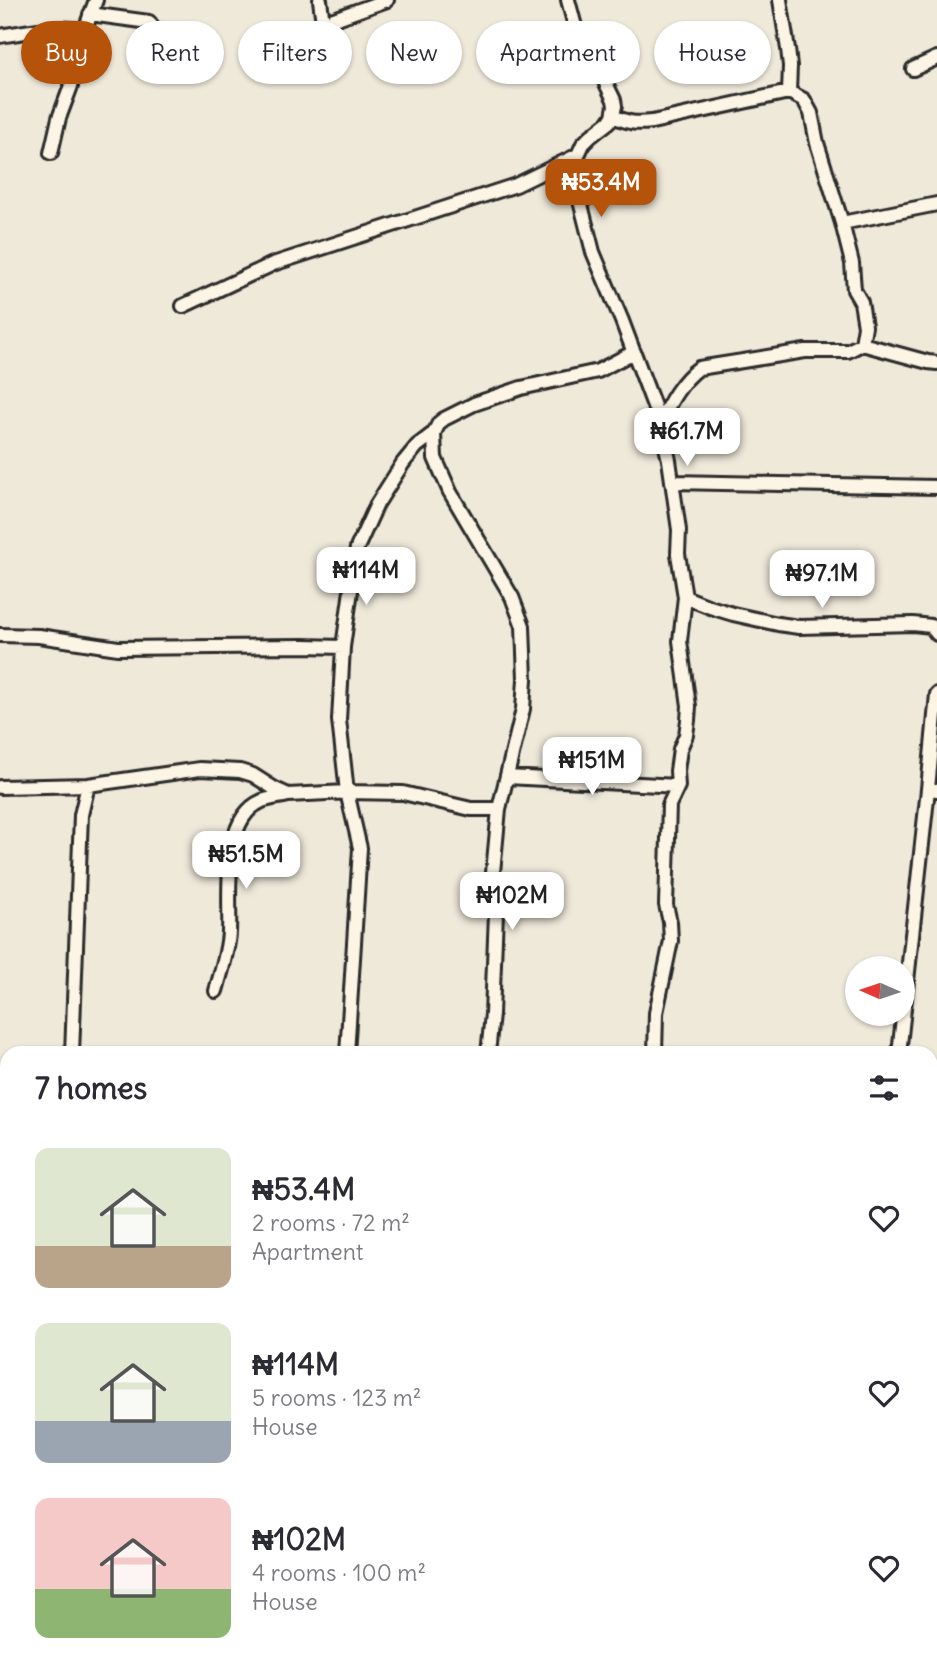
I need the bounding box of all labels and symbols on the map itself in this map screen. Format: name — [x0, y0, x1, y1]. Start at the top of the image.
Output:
pin: ₦53.4M — [544, 160, 658, 219]
pin: ₦61.7M — [630, 408, 744, 468]
pin: ₦114M — [317, 548, 415, 607]
pin: ₦97.1M — [765, 550, 879, 610]
pin: ₦151M — [543, 738, 641, 797]
pin: ₦51.5M — [189, 832, 303, 891]
pin: ₦102M — [463, 872, 561, 932]
north arrow — [845, 956, 915, 1026]

